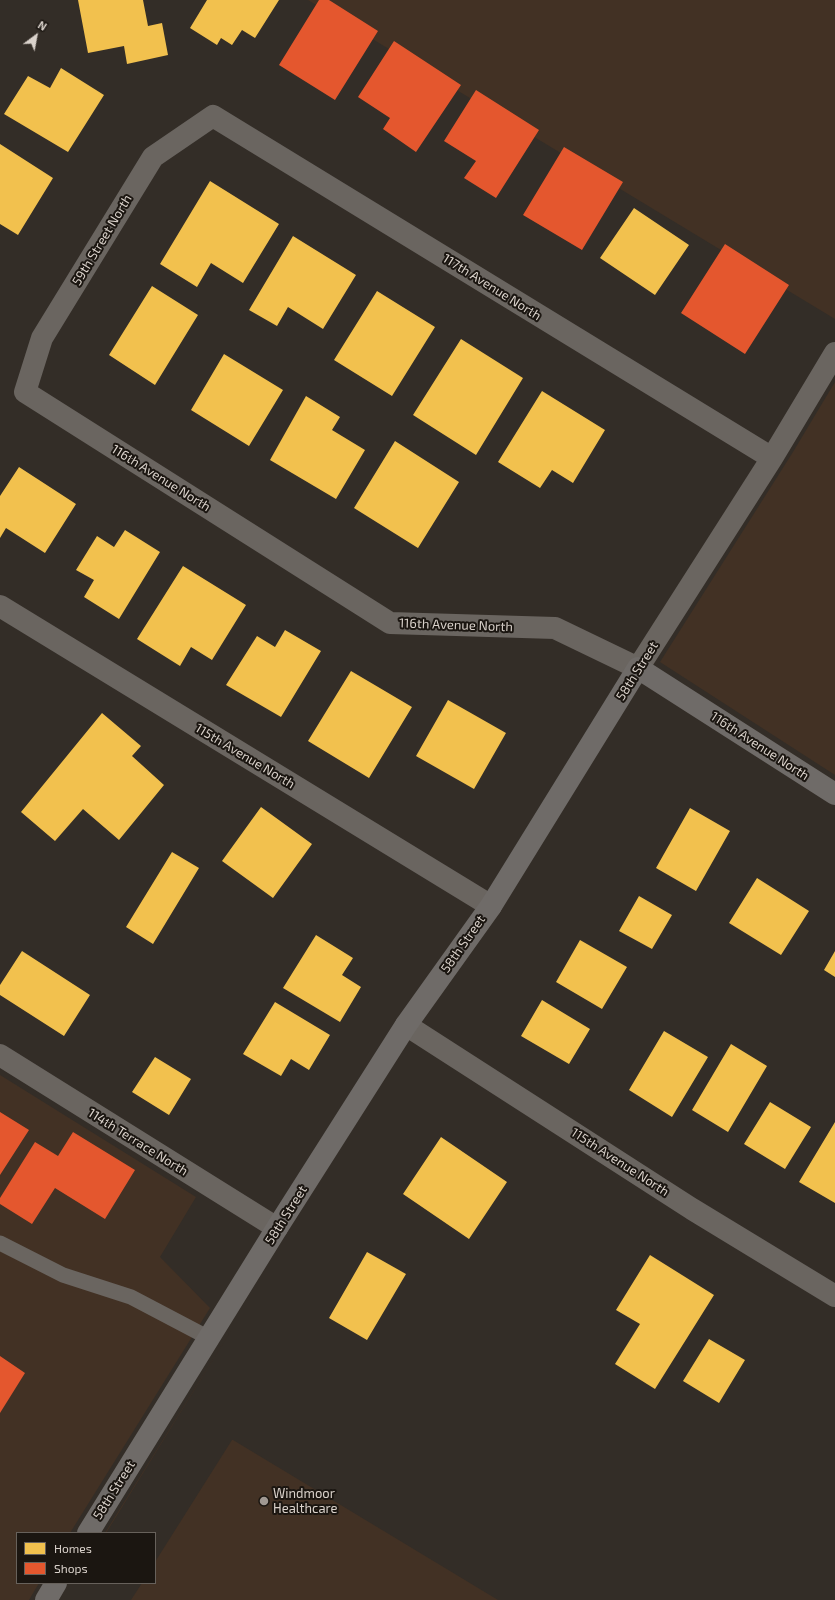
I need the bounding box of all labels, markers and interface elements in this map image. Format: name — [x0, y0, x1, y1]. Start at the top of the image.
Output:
north arrow — [16, 16, 56, 56]
text: N — [36, 18, 49, 33]
street label: 59th Street North — [69, 192, 135, 288]
street label: 117th Avenue North — [440, 250, 544, 324]
street label: 116th Avenue North — [109, 441, 213, 515]
street label: 116th Avenue North — [399, 615, 513, 635]
street label: 58th Street — [613, 639, 661, 703]
street label: 116th Avenue North — [708, 708, 812, 784]
street label: 115th Avenue North — [192, 720, 298, 792]
street label: 58th Street — [438, 912, 488, 976]
street label: 114th Terrace North — [85, 1105, 191, 1179]
street label: 115th Avenue North — [568, 1125, 672, 1199]
street label: 58th Street — [262, 1183, 310, 1247]
street label: 58th Street — [90, 1458, 138, 1522]
place label: Windmoor Healthcare — [273, 1486, 338, 1517]
marker: Windmoor Healthcare — [258, 1495, 270, 1507]
legend — [16, 1532, 156, 1584]
text: Homes — [54, 1541, 92, 1555]
text: Shops — [54, 1561, 88, 1575]

